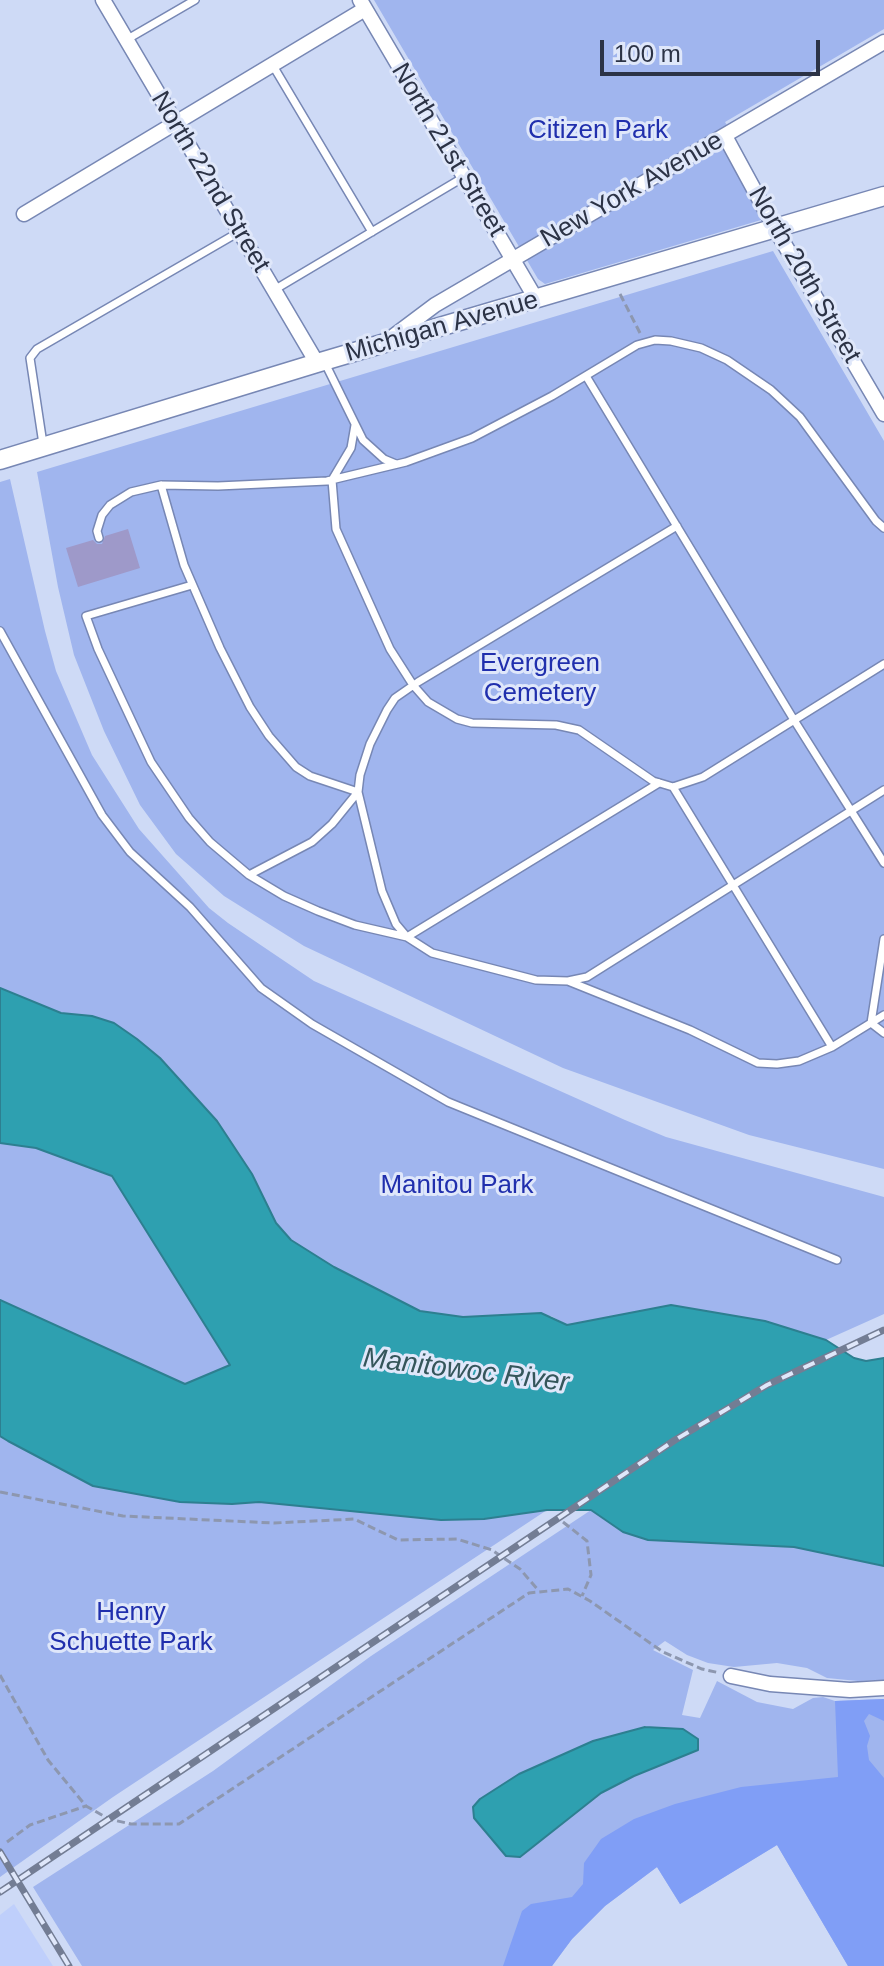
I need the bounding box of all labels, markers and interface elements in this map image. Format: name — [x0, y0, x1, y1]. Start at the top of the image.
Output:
scale bar — [604, 24, 824, 74]
text: 100 m — [614, 40, 681, 67]
street label: North 21st Street — [384, 58, 512, 242]
street label: North 22nd Street — [144, 86, 276, 278]
park label: Citizen Park — [528, 115, 668, 147]
street label: New York Avenue — [535, 125, 729, 255]
street label: North 20th Street — [741, 181, 867, 369]
street label: Michigan Avenue — [342, 285, 542, 369]
park label: Evergreen Cemetery — [480, 648, 600, 710]
park label: Manitou Park — [380, 1170, 534, 1202]
water label: Manitowoc River — [361, 1342, 571, 1400]
park label: Henry Schuette Park — [49, 1597, 213, 1658]

